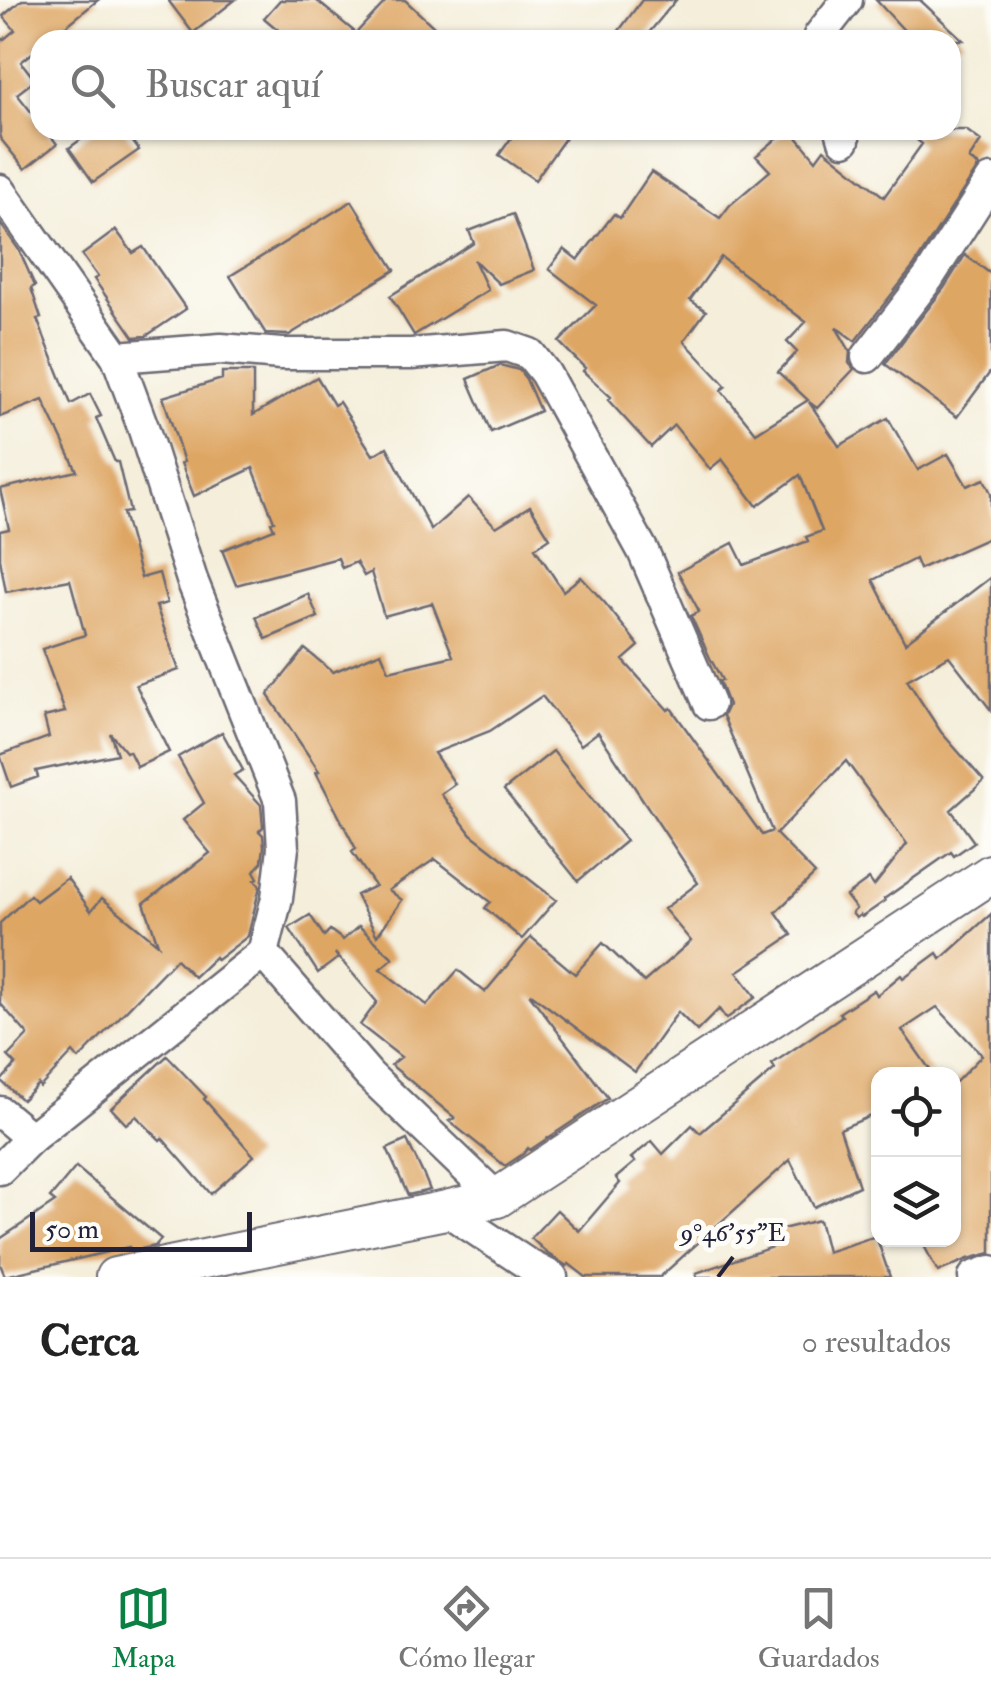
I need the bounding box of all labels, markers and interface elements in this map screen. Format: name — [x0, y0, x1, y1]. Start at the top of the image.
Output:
search box — [30, 30, 961, 140]
icon: search — [65, 58, 120, 113]
text: Buscar aquí — [145, 61, 321, 109]
map controls — [871, 1067, 961, 1247]
button: locate — [871, 1067, 961, 1157]
button: layers — [871, 1157, 961, 1247]
scale bar — [30, 1207, 252, 1252]
text: 50 m — [45, 1212, 99, 1247]
text: 9°46'55"E — [678, 1218, 786, 1249]
text: Cerca — [40, 1316, 138, 1368]
text: 0 resultados — [801, 1322, 951, 1362]
tab: Mapa — [111, 1581, 175, 1676]
tab: Cómo llegar — [398, 1581, 535, 1676]
tab: Guardados — [758, 1581, 880, 1676]

